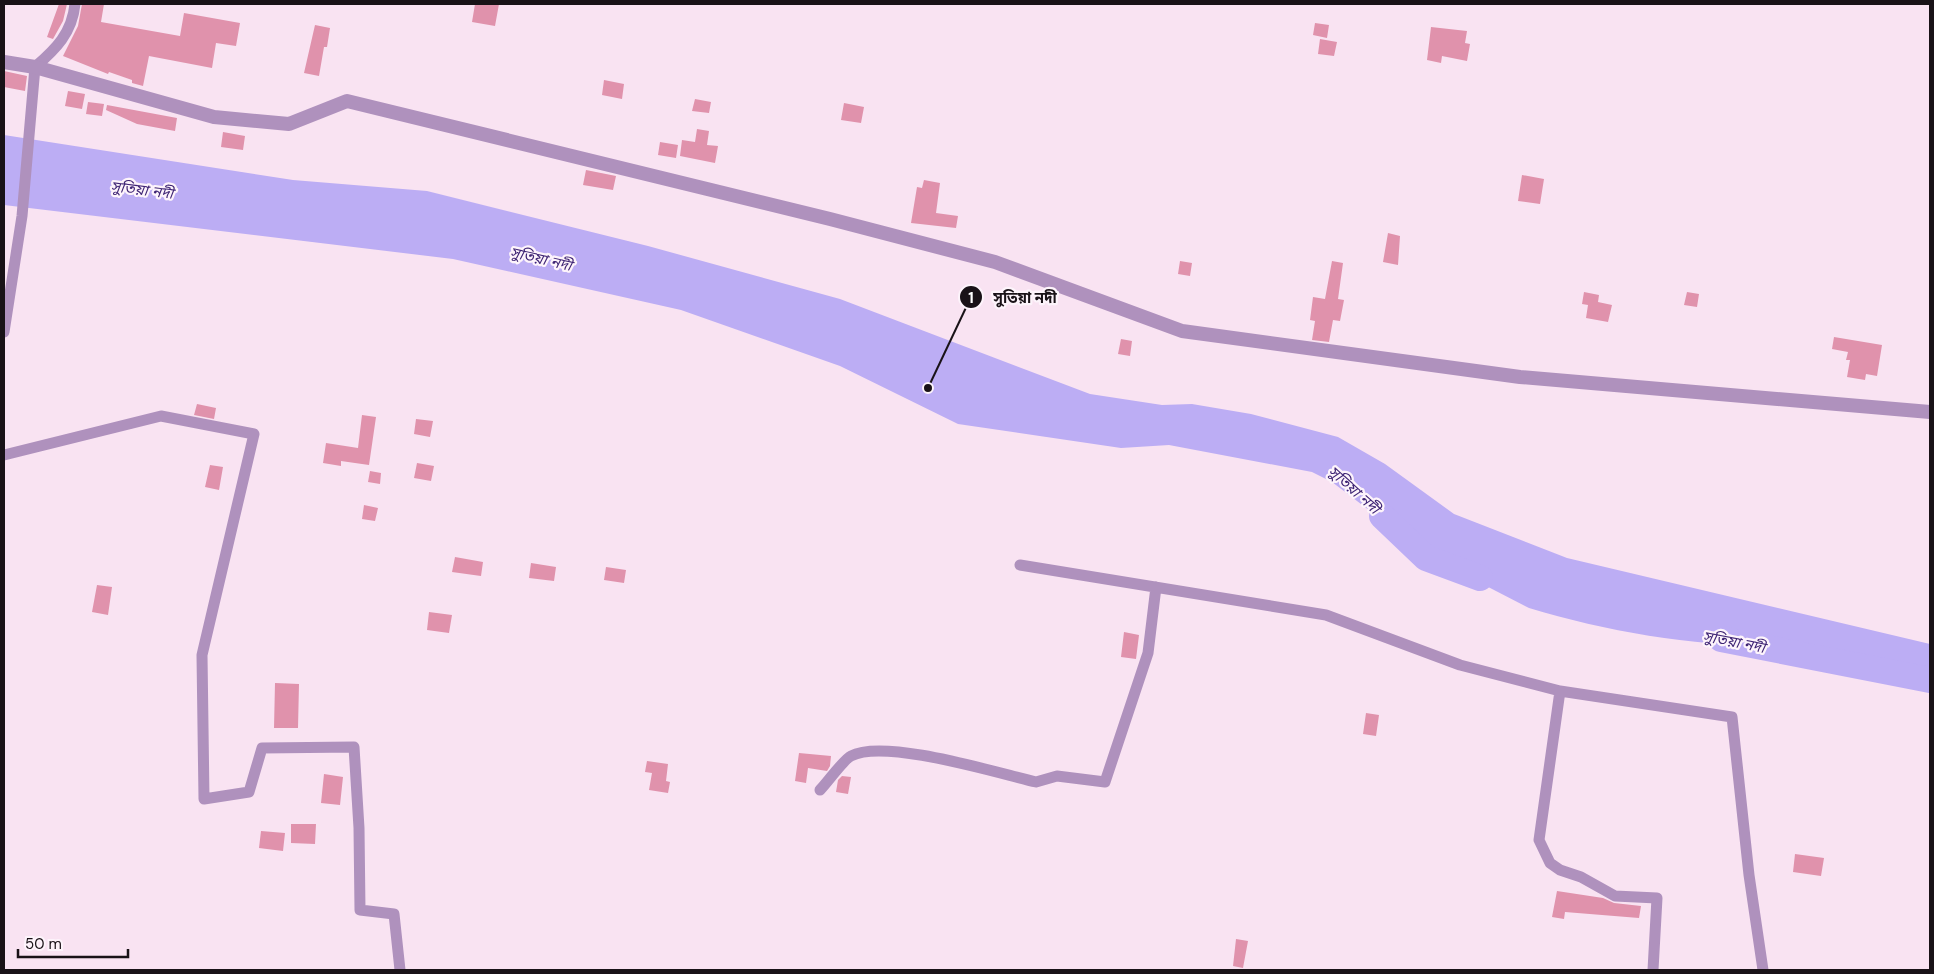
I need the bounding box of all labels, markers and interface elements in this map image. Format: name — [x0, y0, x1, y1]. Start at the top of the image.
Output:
water label: সুতিয়া নদী — [110, 176, 177, 204]
water label: সুতিয়া নদী — [508, 242, 577, 276]
callout: সুতিয়া নদী — [958, 282, 1067, 312]
text: 1 — [968, 288, 974, 308]
text: সুতিয়া নদী — [992, 288, 1058, 308]
water label: সুতিয়া নদী — [1324, 462, 1386, 520]
water label: সুতিয়া নদী — [1701, 626, 1770, 658]
scale bar — [18, 926, 128, 958]
text: 50 m — [25, 934, 62, 954]

